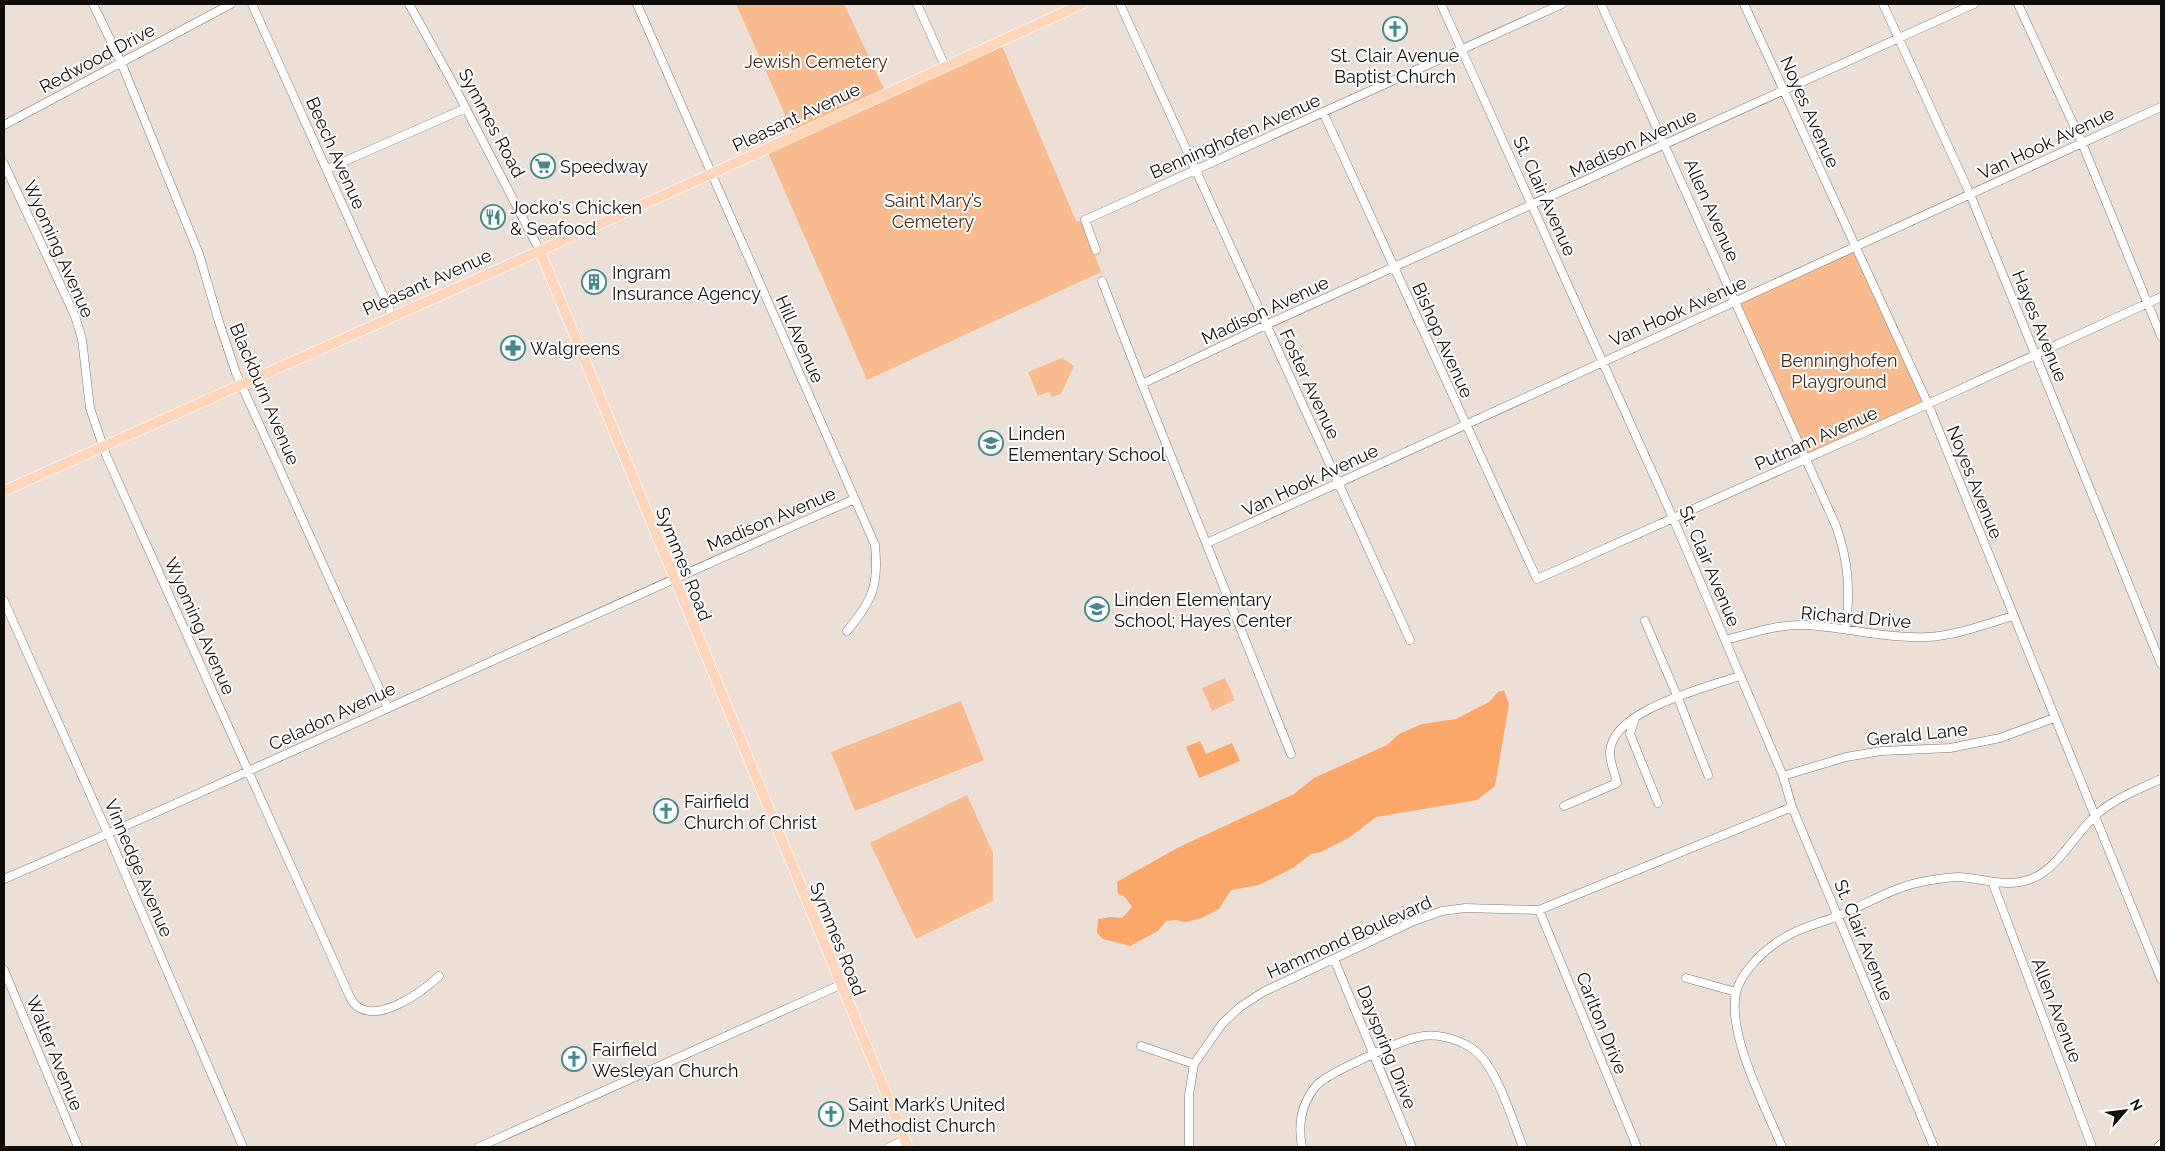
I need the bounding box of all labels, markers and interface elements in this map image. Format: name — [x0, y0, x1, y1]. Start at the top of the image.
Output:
church icon: St. Clair Avenue Baptist Church — [1382, 16, 1408, 42]
street label: Redwood Drive — [36, 19, 159, 97]
place label: St. Clair Avenue Baptist Church — [1331, 45, 1460, 87]
park label: Jewish Cemetery — [744, 51, 888, 72]
street label: Noyes Avenue — [1776, 53, 1844, 171]
street label: Symmes Road — [454, 65, 530, 181]
street label: Pleasant Avenue — [729, 78, 864, 156]
street label: Benninghofen Avenue — [1147, 89, 1324, 183]
street label: Beech Avenue — [302, 94, 370, 213]
street label: Van Hook Avenue — [1975, 102, 2118, 184]
street label: Madison Avenue — [1566, 104, 1700, 182]
street label: St. Clair Avenue — [1509, 133, 1581, 260]
supermarket icon: Speedway — [530, 153, 556, 179]
street label: Allen Avenue — [1680, 155, 1744, 265]
place label: Speedway — [560, 156, 648, 177]
street label: Wyoming Avenue — [19, 177, 99, 321]
park label: Saint Mary’s Cemetery — [884, 190, 982, 232]
place label: Jocko's Chicken & Seafood — [510, 197, 642, 239]
restaurant icon: Jocko's Chicken & Seafood — [480, 204, 506, 230]
street label: Pleasant Avenue — [359, 244, 495, 320]
place label: Ingram Insurance Agency — [612, 262, 761, 304]
street label: Hayes Avenue — [2008, 267, 2072, 385]
building icon: Ingram Insurance Agency — [581, 269, 607, 295]
street label: Madison Avenue — [1198, 271, 1332, 349]
street label: Van Hook Avenue — [1606, 271, 1750, 351]
street label: Bishop Avenue — [1408, 279, 1478, 401]
street label: Hill Avenue — [771, 292, 829, 386]
street label: Blackburn Avenue — [226, 320, 305, 468]
street label: Foster Avenue — [1275, 326, 1345, 443]
pharmacy icon: Walgreens — [500, 335, 526, 361]
place label: Walgreens — [530, 338, 620, 359]
park label: Benninghofen Playground — [1781, 350, 1897, 392]
street label: Putnam Avenue — [1751, 401, 1881, 474]
street label: Noyes Avenue — [1943, 422, 2007, 542]
place label: Linden Elementary School — [1008, 423, 1166, 465]
school or university icon: Linden Elementary School — [978, 430, 1004, 456]
street label: Van Hook Avenue — [1239, 439, 1382, 521]
street label: Madison Avenue — [704, 482, 839, 556]
street label: St. Clair Avenue — [1675, 503, 1745, 630]
street label: Symmes Road — [652, 504, 716, 624]
street label: Wyoming Avenue — [160, 554, 240, 698]
place label: Linden Elementary School; Hayes Center — [1114, 589, 1293, 631]
school or university icon: Linden Elementary School; Hayes Center — [1084, 596, 1110, 622]
street label: Richard Drive — [1800, 602, 1912, 632]
street label: Celadon Avenue — [265, 677, 399, 755]
street label: Gerald Lane — [1865, 718, 1969, 750]
place label: Fairfield Church of Christ — [684, 791, 817, 833]
street label: Vinnedge Avenue — [100, 796, 178, 941]
church icon: Fairfield Church of Christ — [653, 798, 679, 824]
street label: St. Clair Avenue — [1830, 876, 1898, 1004]
street label: Symmes Road — [806, 879, 870, 999]
street label: Hammond Boulevard — [1263, 891, 1435, 983]
street label: Allen Avenue — [2027, 955, 2087, 1066]
street label: Carlton Drive — [1572, 969, 1632, 1077]
street label: Dayspring Drive — [1353, 982, 1421, 1112]
street label: Walter Avenue — [22, 992, 88, 1114]
place label: Fairfield Wesleyan Church — [592, 1039, 738, 1081]
church icon: Fairfield Wesleyan Church — [561, 1046, 587, 1072]
north arrow — [2100, 1086, 2150, 1136]
place label: Saint Mark’s United Methodist Church — [848, 1094, 1005, 1136]
text: N — [2127, 1096, 2146, 1113]
church icon: Saint Mark’s United Methodist Church — [818, 1101, 844, 1127]

